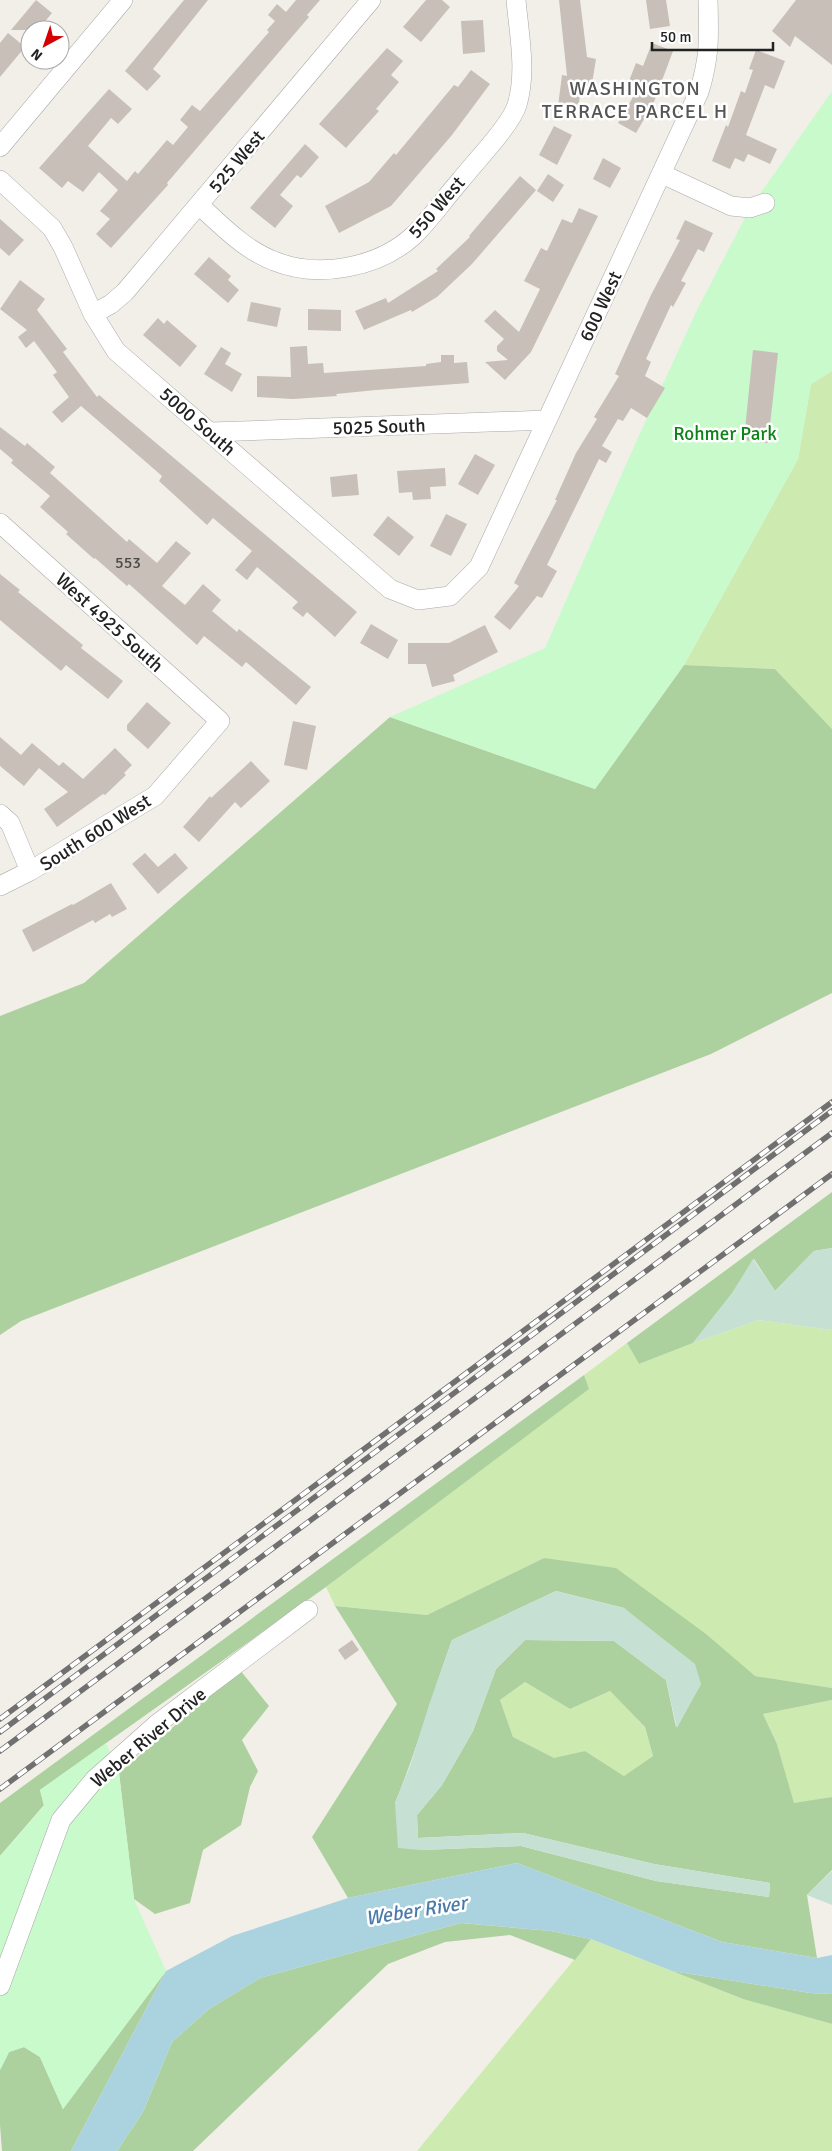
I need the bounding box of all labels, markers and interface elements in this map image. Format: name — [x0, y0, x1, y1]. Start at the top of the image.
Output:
north arrow — [20, 20, 70, 70]
scale bar — [652, 20, 773, 52]
text: 50 m — [660, 28, 691, 46]
text: N — [28, 45, 46, 64]
district label: WASHINGTON TERRACE PARCEL H — [542, 76, 728, 124]
street label: 525 West — [204, 125, 270, 198]
street label: 550 West — [403, 171, 471, 244]
street label: 600 West — [574, 267, 628, 345]
street label: 5000 South — [154, 382, 240, 461]
street label: 5025 South — [332, 413, 426, 441]
park label: Rohmer Park — [673, 422, 777, 446]
house number: 553 — [115, 553, 141, 573]
street label: West 4925 South — [50, 568, 168, 678]
street label: South 600 West — [35, 789, 156, 877]
street label: Weber River Drive — [86, 1682, 211, 1793]
water label: Weber River — [364, 1890, 471, 1931]

